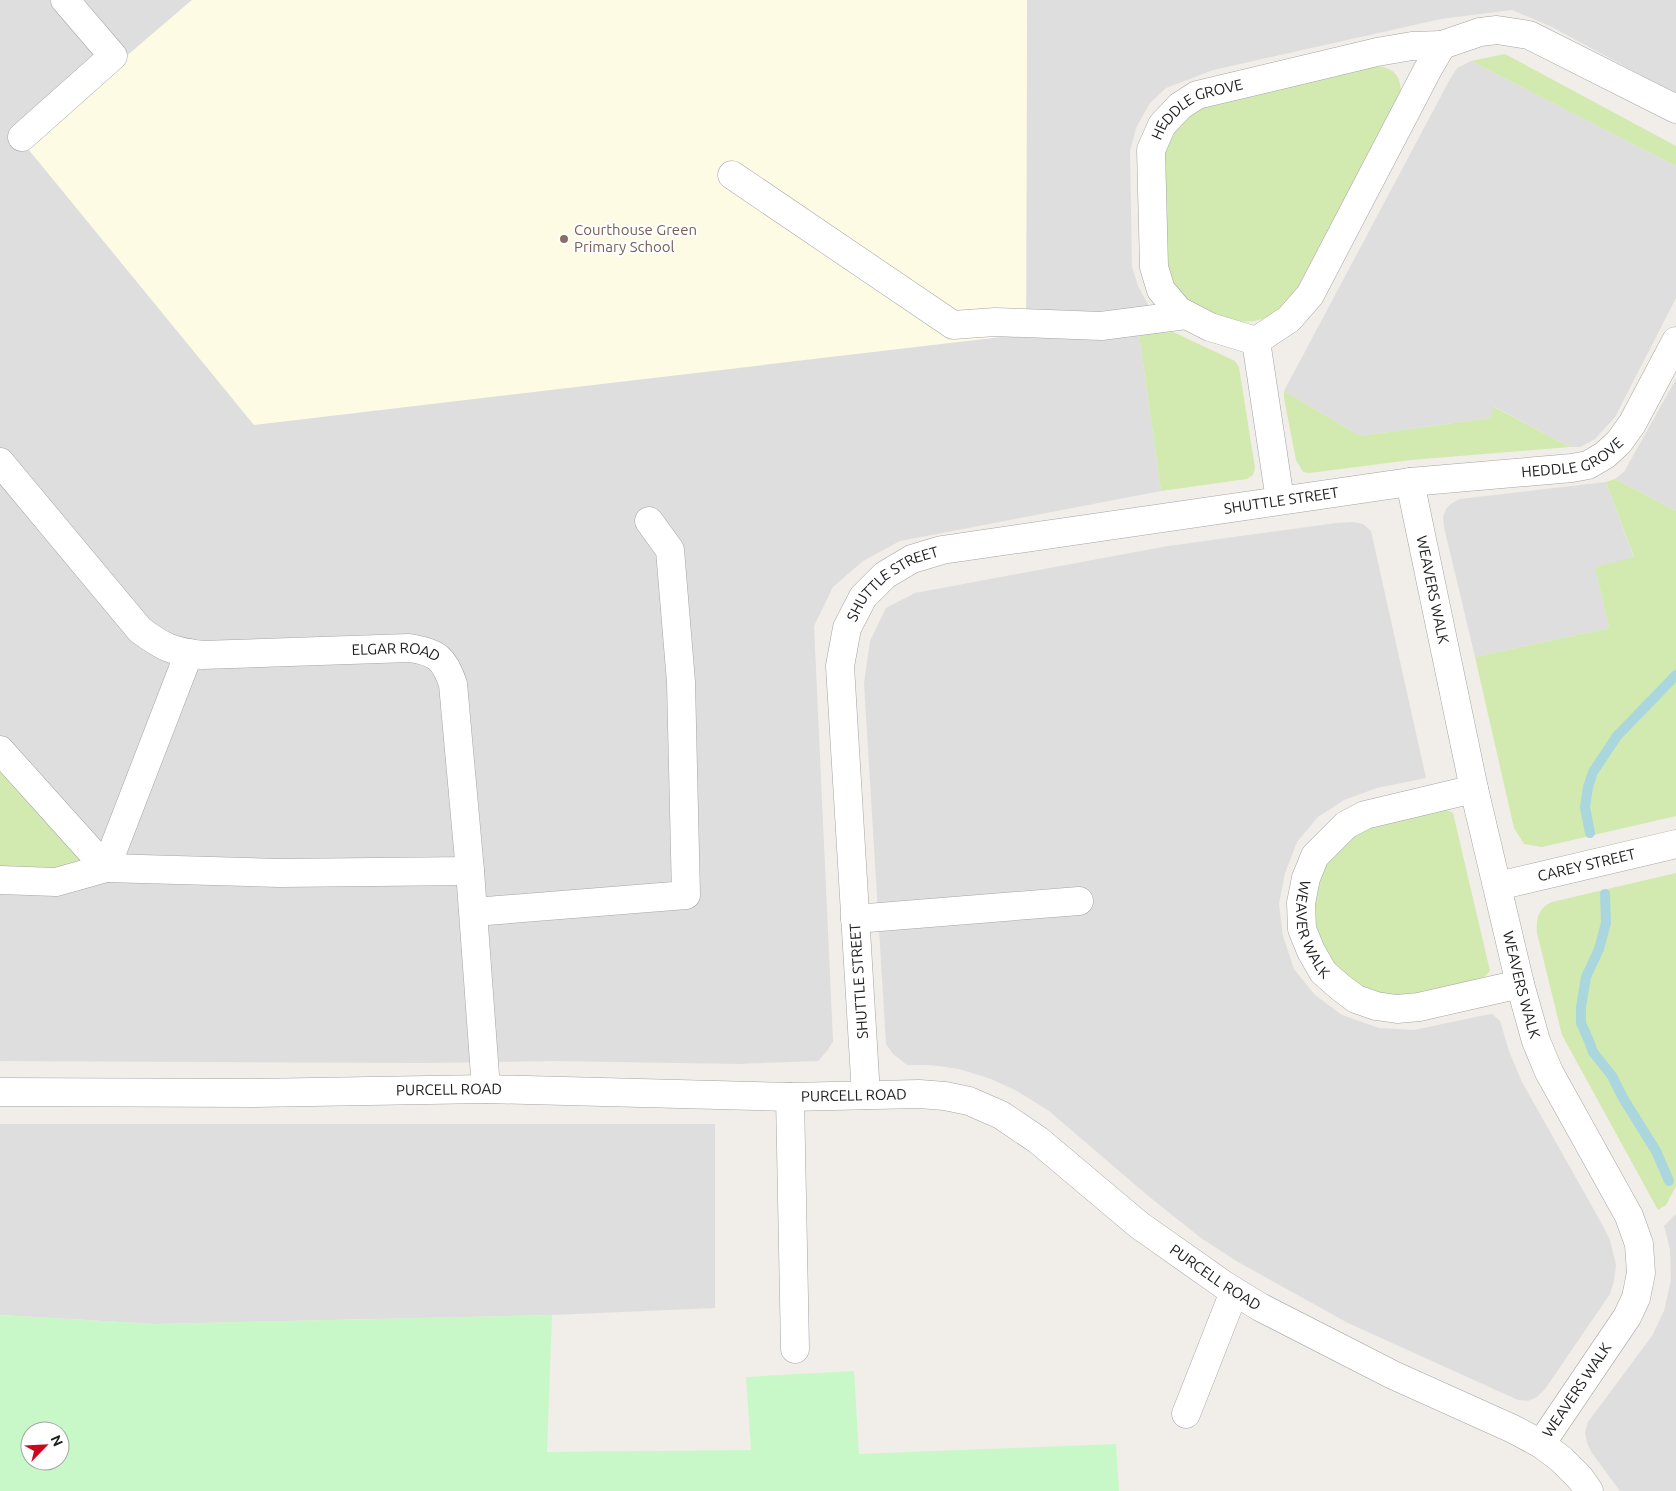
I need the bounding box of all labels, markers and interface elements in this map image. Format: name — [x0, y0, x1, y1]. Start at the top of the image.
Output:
street label: HEDDLE GROVE — [1148, 75, 1244, 142]
place label: Courthouse Green Primary School — [574, 221, 697, 255]
marker: Courthouse Green Primary School — [558, 233, 570, 245]
street label: HEDDLE GROVE — [1521, 434, 1626, 480]
street label: SHUTTLE STREET — [1223, 483, 1340, 517]
street label: WEAVERS WALK — [1413, 534, 1453, 645]
street label: SHUTTLE STREET — [843, 542, 941, 624]
street label: ELGAR ROAD — [351, 639, 444, 665]
street label: CAREY STREET — [1536, 845, 1638, 884]
street label: WEAVER WALK — [1293, 879, 1333, 982]
street label: SHUTTLE STREET — [846, 922, 871, 1039]
street label: WEAVERS WALK — [1500, 929, 1544, 1040]
street label: PURCELL ROAD — [396, 1080, 502, 1099]
street label: PURCELL ROAD — [801, 1085, 907, 1105]
street label: PURCELL ROAD — [1167, 1240, 1264, 1314]
street label: WEAVERS WALK — [1539, 1339, 1614, 1440]
north arrow — [20, 1421, 70, 1471]
text: N — [47, 1433, 66, 1449]

